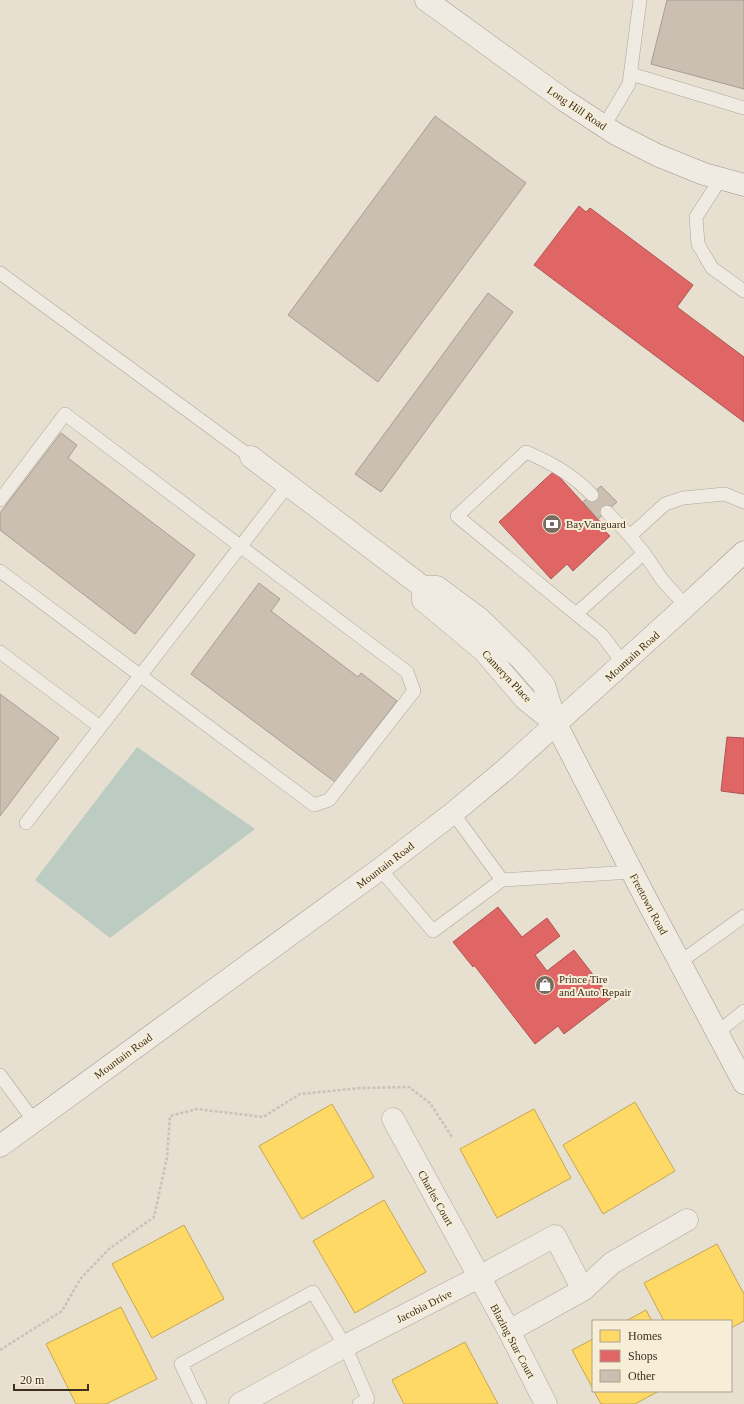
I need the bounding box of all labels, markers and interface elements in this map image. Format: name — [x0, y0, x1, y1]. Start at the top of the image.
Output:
street label: Long Hill Road — [545, 84, 609, 133]
bank icon: BayVanguard — [541, 513, 563, 535]
place label: BayVanguard — [566, 518, 626, 530]
street label: Mountain Road — [602, 628, 662, 683]
street label: Cameryn Place — [480, 647, 534, 705]
street label: Mountain Road — [354, 839, 416, 890]
street label: Freetown Road — [628, 871, 670, 937]
place label: Prince Tire and Auto Repair — [559, 973, 631, 998]
shop icon: Prince Tire and Auto Repair — [534, 974, 556, 996]
street label: Mountain Road — [92, 1031, 155, 1081]
street label: Charles Court — [416, 1168, 456, 1228]
street label: Jacobia Drive — [394, 1287, 454, 1325]
street label: Blazing Star Court — [488, 1302, 538, 1380]
legend — [592, 1320, 732, 1392]
text: Homes — [628, 1329, 662, 1343]
text: Shops — [628, 1349, 658, 1363]
scale bar — [14, 1366, 88, 1392]
text: Other — [628, 1369, 655, 1383]
text: 20 m — [20, 1373, 45, 1387]

